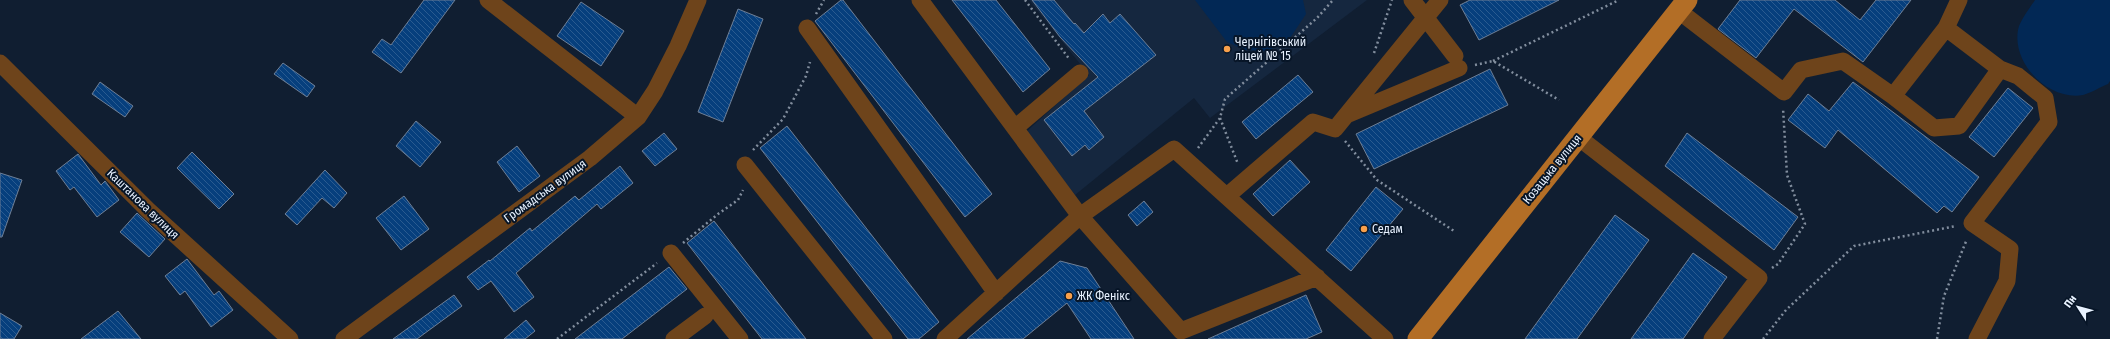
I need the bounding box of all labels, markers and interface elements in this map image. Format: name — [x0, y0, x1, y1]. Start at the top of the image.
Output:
place label: Чернігівський ліцей № 15 — [1235, 35, 1306, 63]
marker: Чернігівський ліцей № 15 — [1222, 44, 1232, 54]
street label: Козацька вулиця — [1520, 131, 1584, 207]
street label: Громадська вулиця — [501, 156, 589, 226]
street label: Каштанова вулиця — [104, 166, 182, 242]
place label: Седам — [1372, 222, 1403, 236]
marker: Седам — [1359, 224, 1369, 234]
north arrow — [2058, 287, 2098, 327]
place label: ЖК Фенікс — [1077, 289, 1130, 303]
marker: ЖК Фенікс — [1064, 291, 1074, 301]
text: Пн — [2061, 292, 2079, 310]

